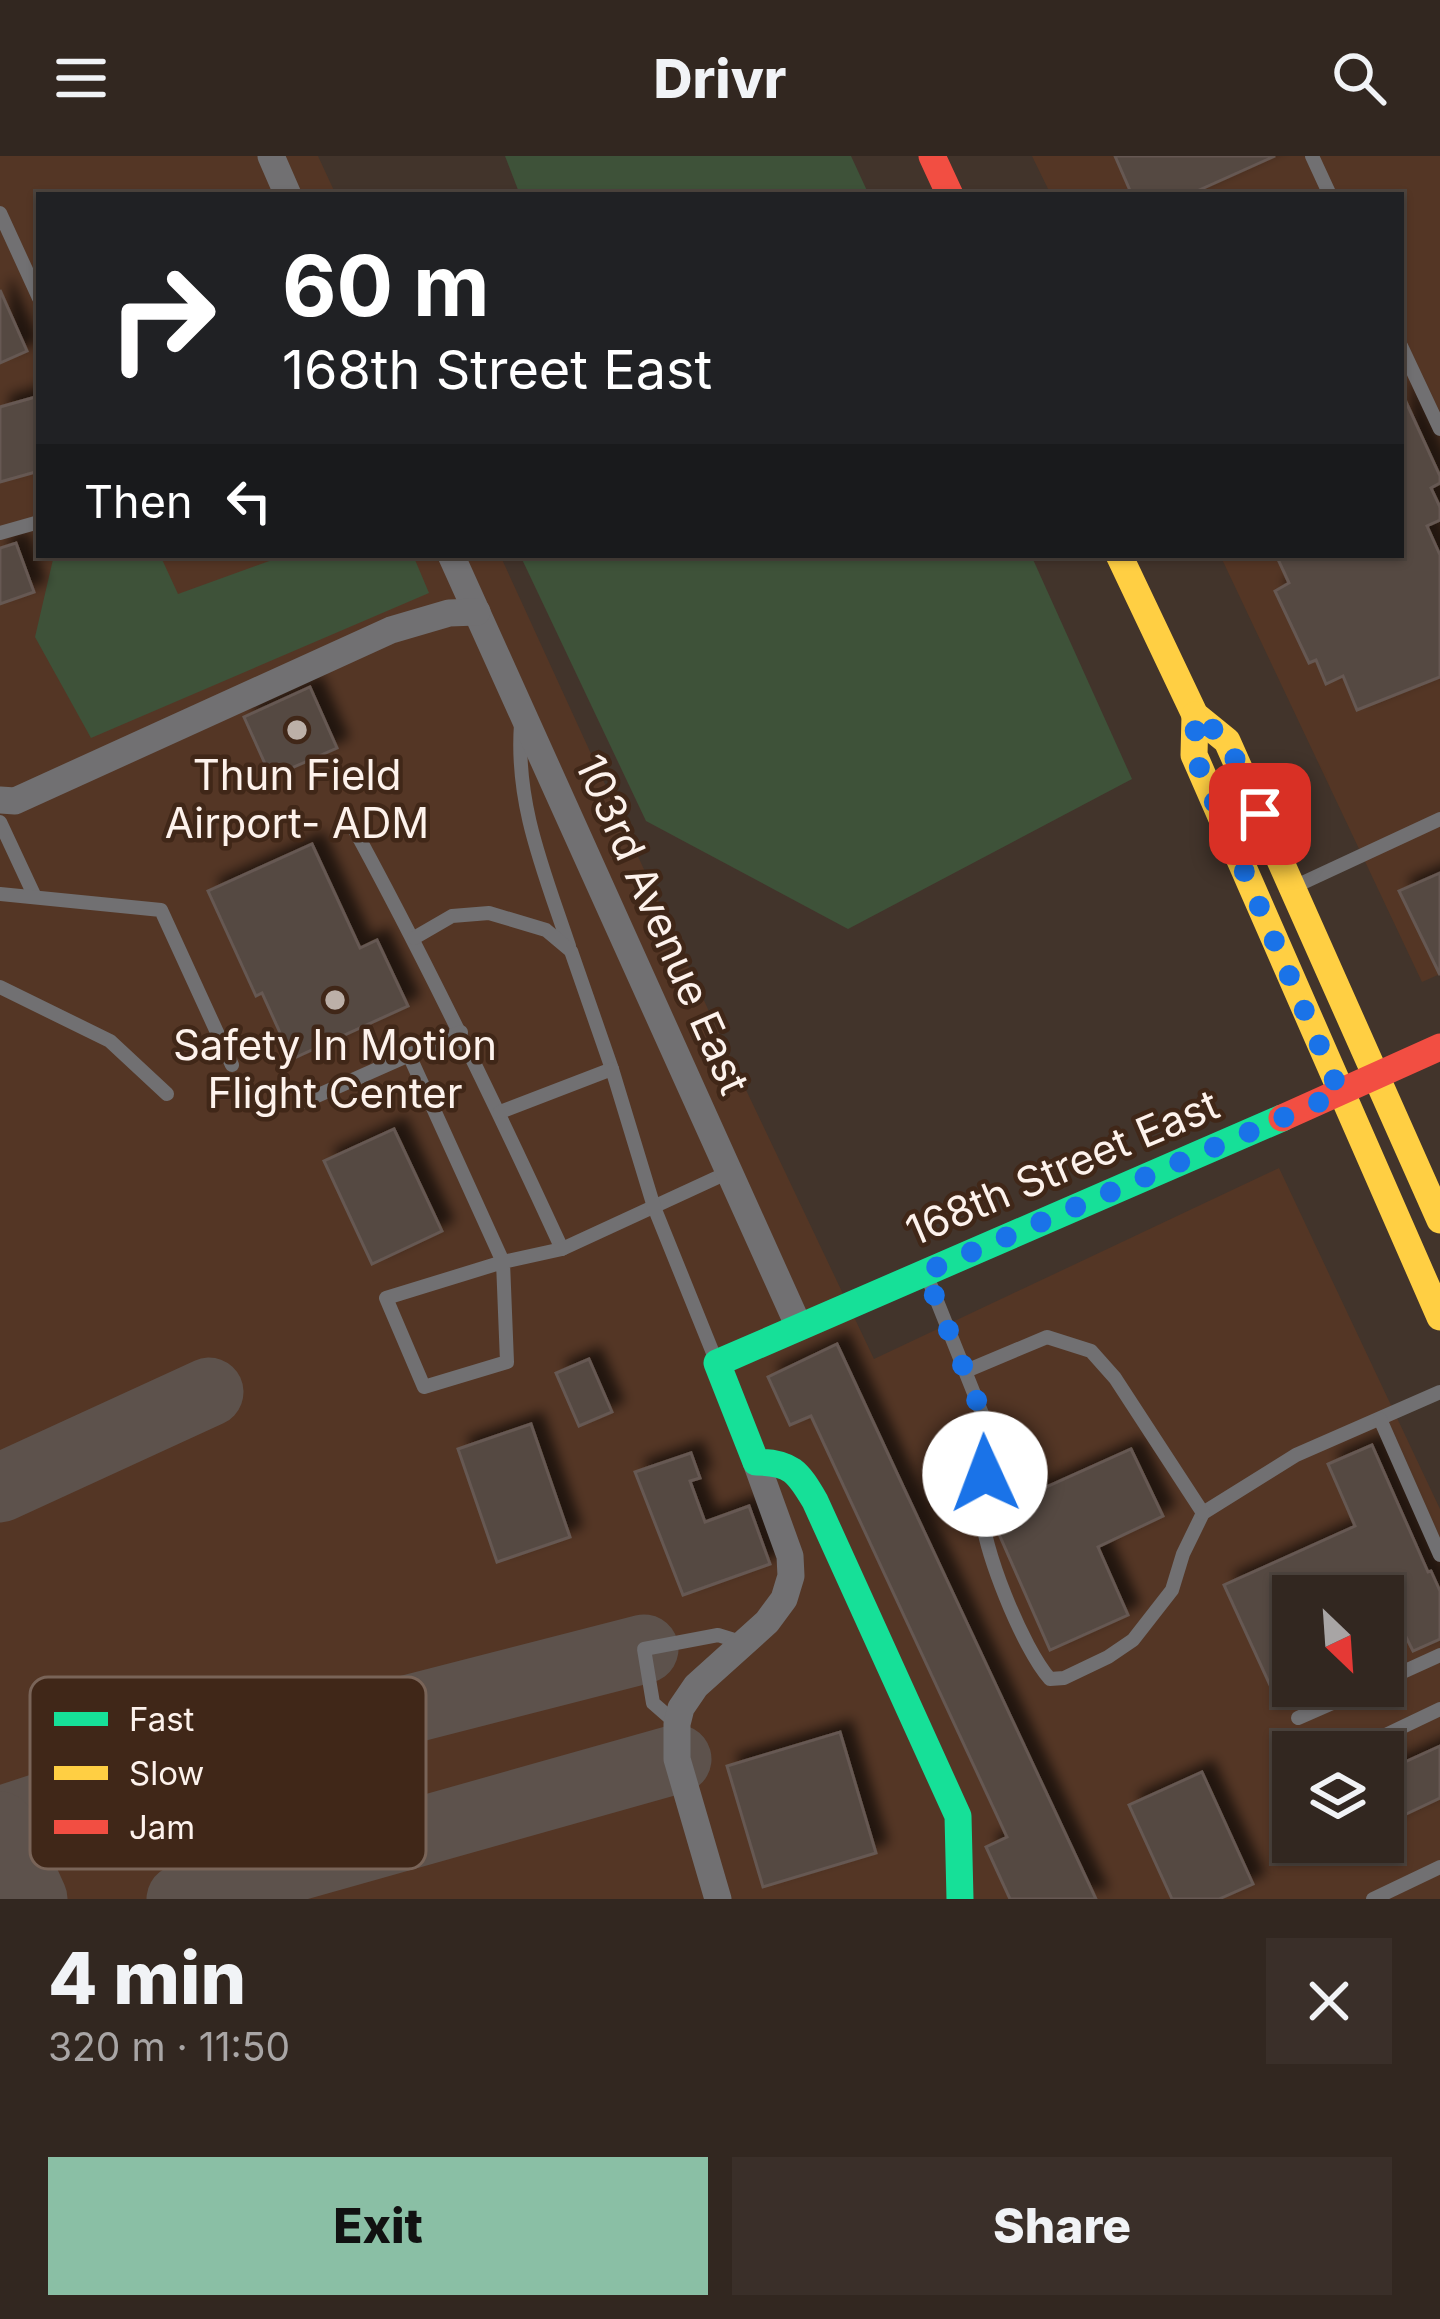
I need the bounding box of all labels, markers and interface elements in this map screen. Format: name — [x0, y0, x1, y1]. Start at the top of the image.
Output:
icon: menu — [48, 45, 114, 111]
icon: search — [1326, 45, 1392, 111]
text: Drivr — [653, 46, 787, 111]
text: 60 m — [282, 235, 490, 336]
icon: right — [84, 240, 240, 396]
text: 168th Street East — [282, 337, 712, 402]
icon: left — [216, 468, 282, 534]
text: Then — [84, 474, 192, 529]
marker: Thun Field Airport- ADM — [284, 717, 310, 743]
street label: 103rd Avenue East — [565, 746, 761, 1102]
place label: Thun Field Airport- ADM — [165, 749, 429, 848]
pin — [1209, 763, 1311, 865]
icon: arrive — [1227, 781, 1293, 847]
marker: Safety In Motion Flight Center — [322, 987, 348, 1013]
place label: Safety In Motion Flight Center — [173, 1019, 497, 1118]
street label: 168th Street East — [898, 1078, 1226, 1256]
position arrow — [922, 1411, 1048, 1537]
north arrow — [1272, 1575, 1404, 1707]
map controls — [1272, 1575, 1404, 1863]
legend — [30, 1677, 426, 1869]
text: Fast — [129, 1699, 195, 1739]
button: layers — [1272, 1731, 1404, 1863]
text: Slow — [129, 1753, 204, 1793]
text: Jam — [129, 1807, 195, 1847]
text: 4 min — [48, 1934, 246, 2021]
button: close — [1266, 1938, 1392, 2064]
text: 320 m · 11:50 — [48, 2023, 290, 2070]
button: Exit — [48, 2157, 708, 2295]
button: Share — [732, 2157, 1392, 2295]

